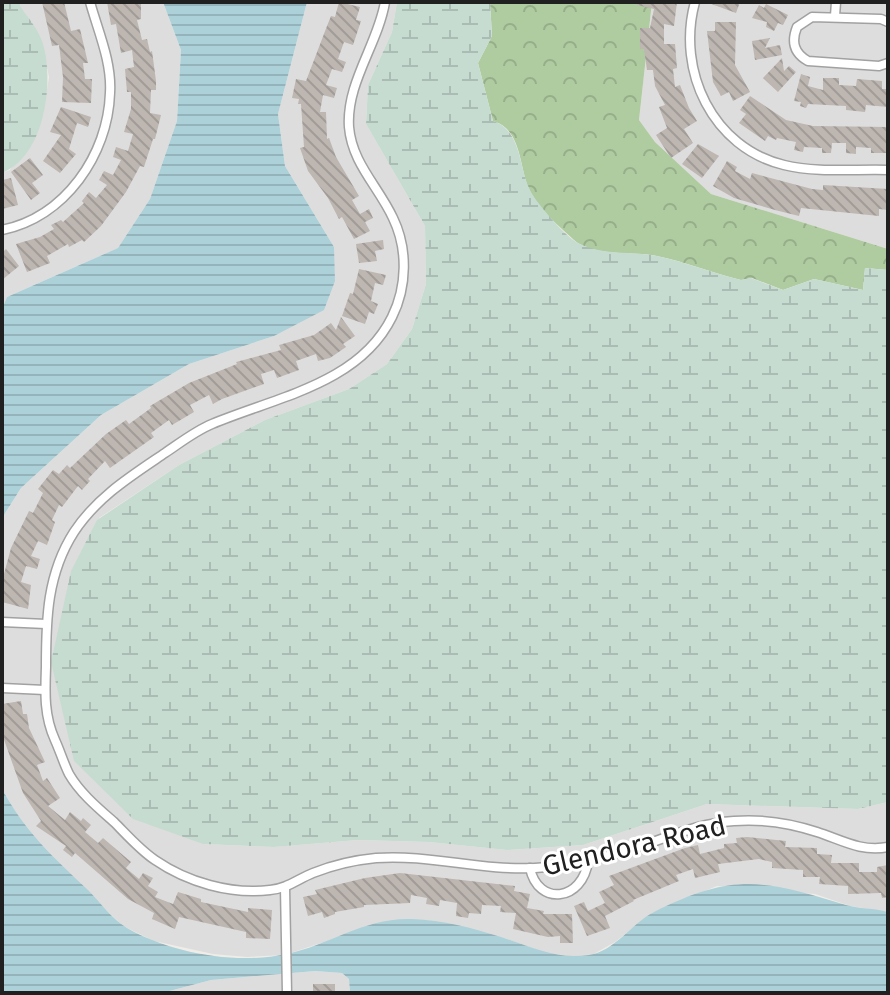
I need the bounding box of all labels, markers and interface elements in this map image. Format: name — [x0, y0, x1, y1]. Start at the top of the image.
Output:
street label: Glendora Road — [539, 808, 729, 883]

